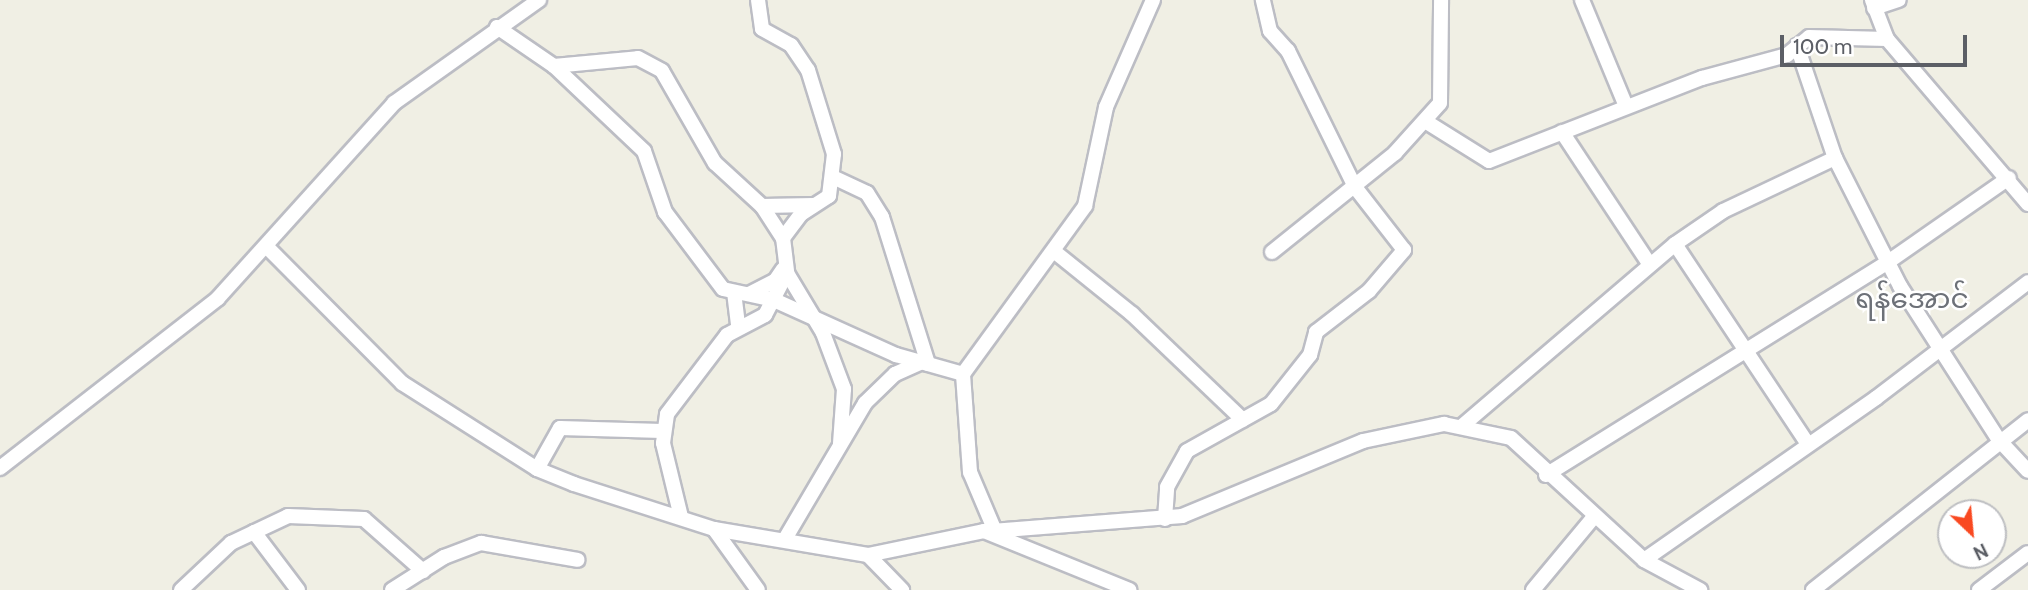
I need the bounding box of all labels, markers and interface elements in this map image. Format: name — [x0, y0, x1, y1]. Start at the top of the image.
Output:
scale bar — [1783, 21, 1970, 65]
text: 100 m — [1793, 34, 1852, 59]
district label: ရန်အောင် — [1855, 281, 1969, 315]
north arrow — [1937, 499, 2007, 569]
text: N — [1969, 538, 1992, 565]

